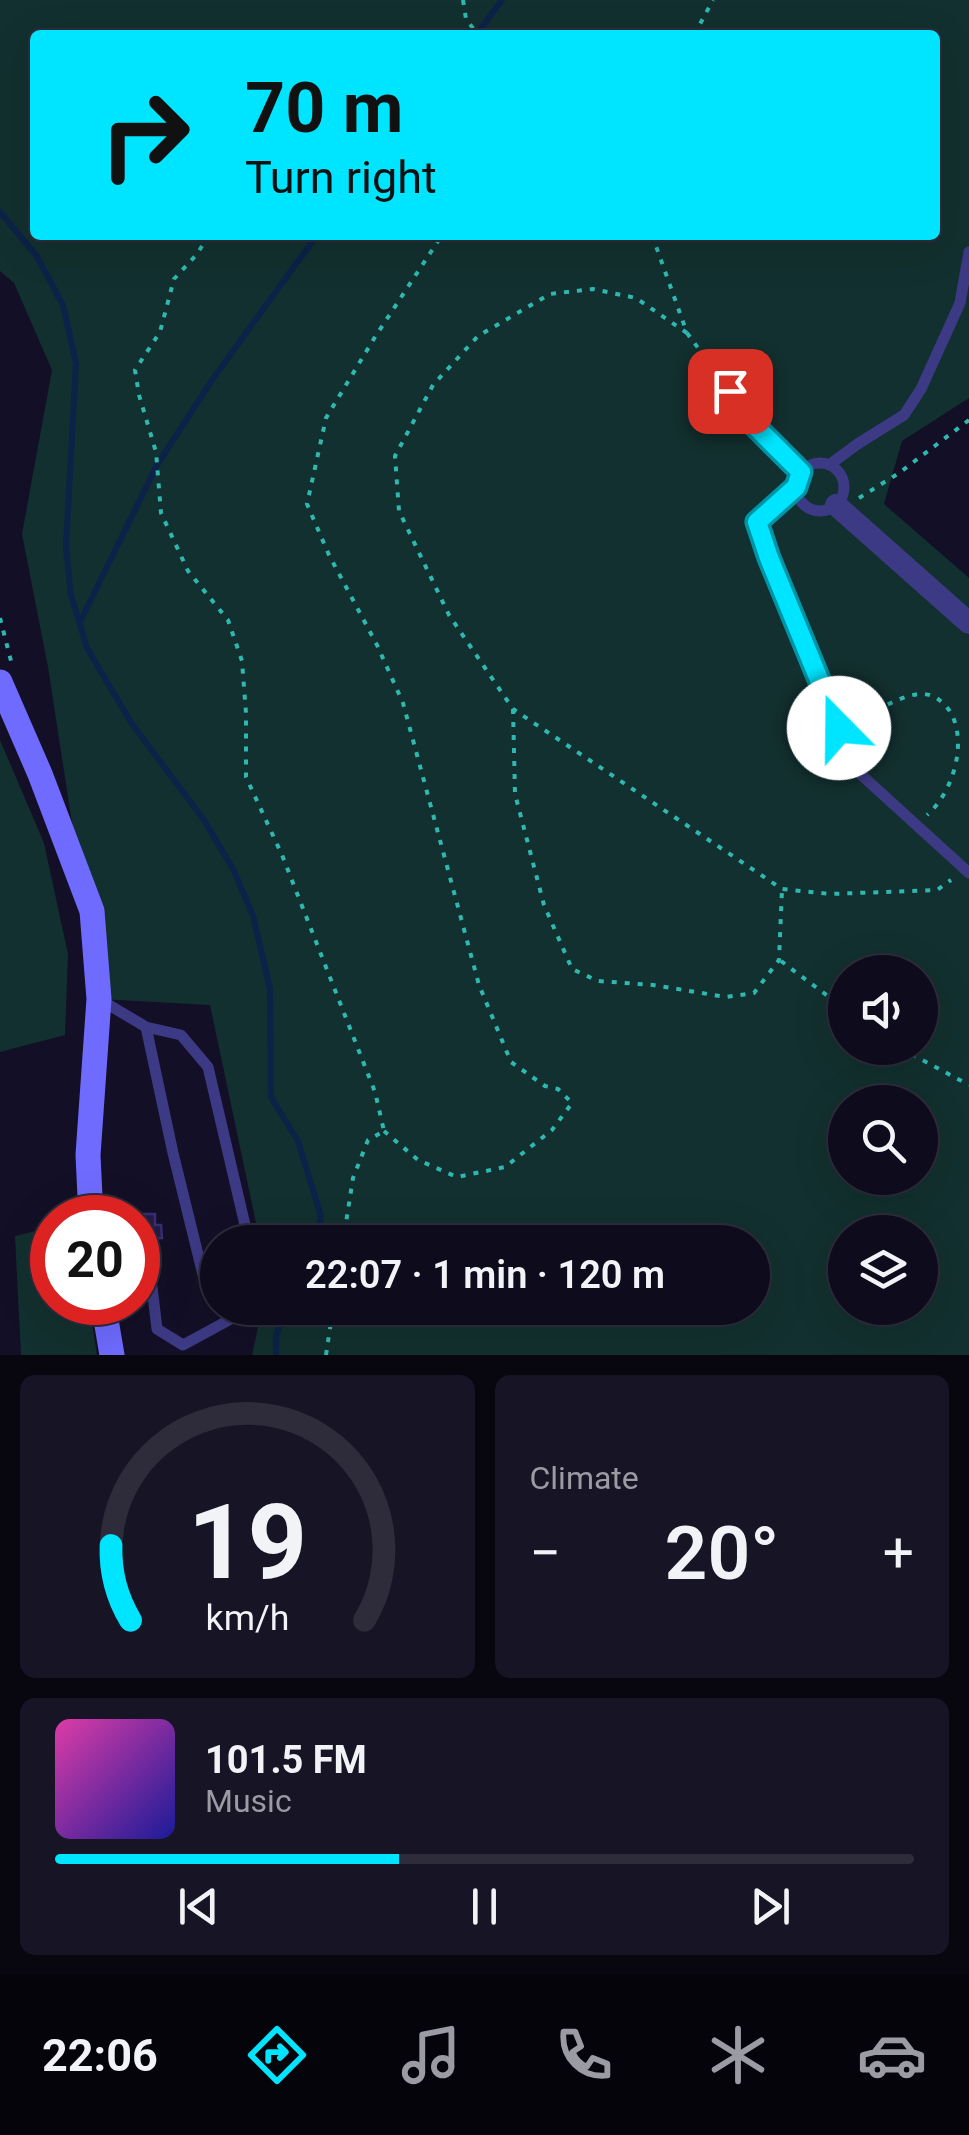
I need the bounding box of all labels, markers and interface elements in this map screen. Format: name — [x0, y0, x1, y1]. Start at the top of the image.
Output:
text: 70 m — [245, 67, 403, 149]
icon: right — [80, 70, 210, 200]
text: Turn right — [245, 151, 437, 204]
pin — [688, 349, 773, 434]
icon: arrive — [703, 364, 758, 419]
position arrow — [787, 676, 891, 780]
map controls — [828, 955, 938, 1325]
button: sound — [828, 955, 938, 1065]
button: search — [828, 1085, 938, 1195]
speed limit sign: 20 — [30, 1195, 160, 1325]
button: layers — [828, 1215, 938, 1325]
text: 22:07 · 1 min · 120 m — [305, 1253, 665, 1297]
text: Climate — [530, 1459, 639, 1497]
text: 19 — [188, 1482, 307, 1603]
text: 20° — [665, 1509, 779, 1597]
text: − — [530, 1521, 561, 1585]
text: + — [883, 1521, 914, 1585]
text: km/h — [205, 1597, 289, 1639]
text: 101.5 FM — [205, 1738, 367, 1782]
text: Music — [205, 1782, 292, 1820]
icon: previous — [171, 1879, 226, 1934]
icon: pause — [457, 1879, 512, 1934]
icon: next — [743, 1879, 798, 1934]
icon: directions — [242, 2020, 312, 2090]
icon: music — [396, 2020, 466, 2090]
icon: phone — [549, 2020, 619, 2090]
icon: climate — [703, 2020, 773, 2090]
icon: car — [857, 2020, 927, 2090]
text: 22:06 — [42, 2029, 158, 2082]

